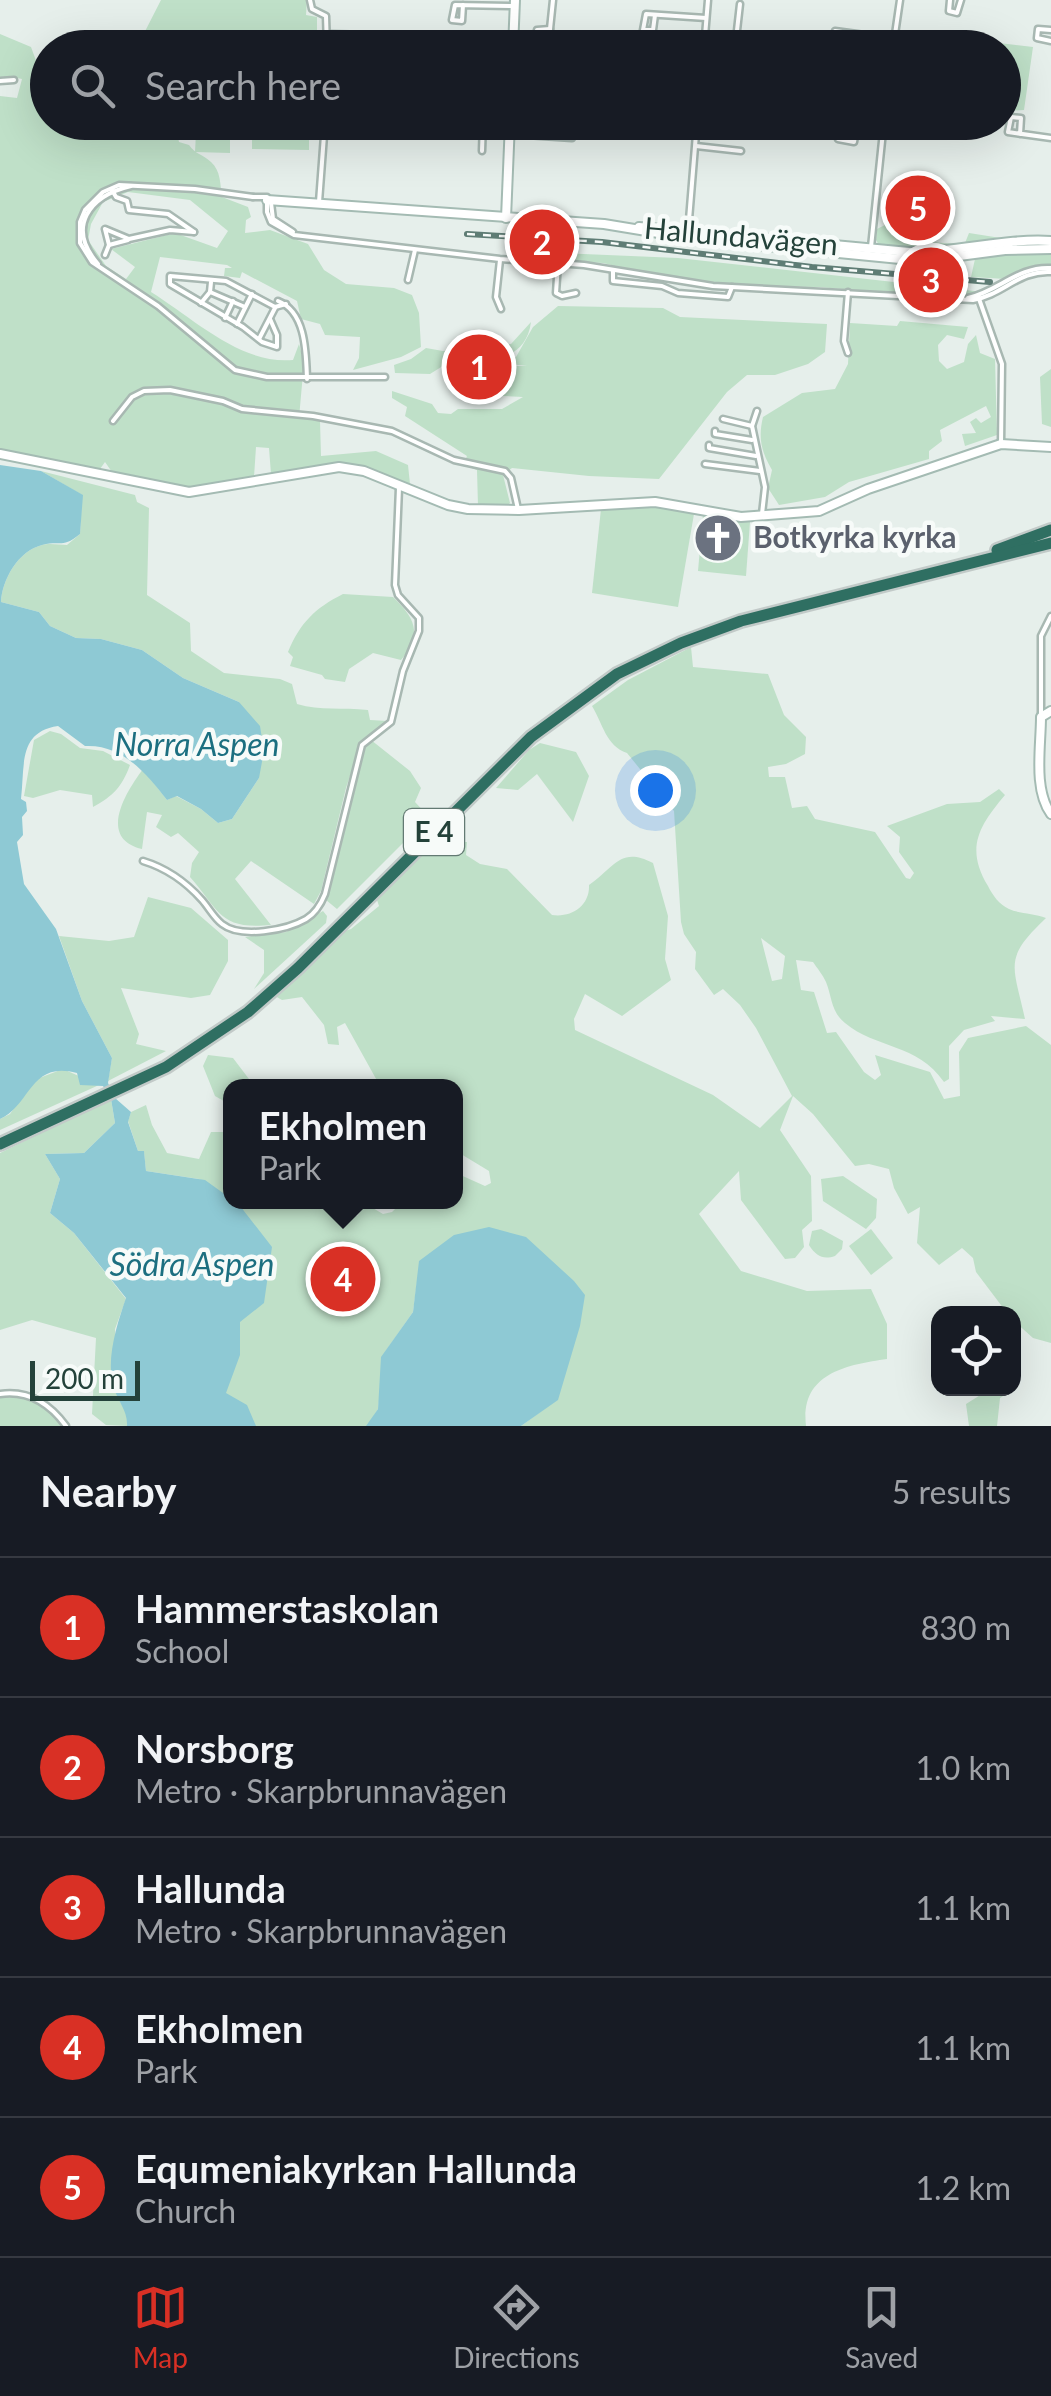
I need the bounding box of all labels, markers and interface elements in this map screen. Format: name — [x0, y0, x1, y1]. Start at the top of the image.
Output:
search box — [30, 30, 1021, 140]
icon: search — [65, 58, 120, 113]
text: Search here — [145, 62, 341, 108]
pin: 5 — [886, 170, 950, 246]
pin: 2 — [510, 204, 574, 280]
street label: Hallundavägen — [643, 209, 840, 261]
pin: 3 — [898, 242, 964, 318]
pin: 1 — [446, 330, 512, 404]
church icon: Botkyrka kyrka — [692, 512, 744, 564]
place label: Botkyrka kyrka — [753, 518, 957, 554]
water label: Norra Aspen — [115, 724, 280, 763]
your location — [630, 765, 681, 816]
road number: E 4 — [404, 809, 464, 855]
popup — [223, 1079, 463, 1209]
text: Ekholmen — [259, 1102, 427, 1148]
text: Park — [259, 1148, 321, 1187]
pin: 4 — [310, 1242, 376, 1316]
water label: Södra Aspen — [110, 1244, 274, 1283]
map controls — [931, 1306, 1021, 1396]
button: locate — [931, 1306, 1021, 1396]
scale bar — [30, 1356, 140, 1400]
text: 200 m — [45, 1361, 124, 1395]
text: Nearby — [40, 1466, 177, 1516]
text: 5 results — [892, 1472, 1011, 1511]
text: Hammerstaskolan — [135, 1585, 439, 1631]
text: 1 — [63, 1608, 82, 1647]
text: 830 m — [921, 1608, 1011, 1647]
text: School — [135, 1631, 229, 1670]
text: Norsborg — [135, 1725, 294, 1771]
text: 2 — [63, 1748, 82, 1787]
text: 1.0 km — [916, 1748, 1011, 1787]
text: Metro · Skarpbrunnavägen — [135, 1771, 507, 1810]
text: Hallunda — [135, 1865, 286, 1911]
text: 3 — [63, 1888, 82, 1927]
text: 1.1 km — [916, 1888, 1011, 1927]
text: Metro · Skarpbrunnavägen — [135, 1911, 507, 1950]
text: Ekholmen — [135, 2005, 303, 2051]
text: 4 — [63, 2028, 82, 2067]
text: 1.1 km — [916, 2028, 1011, 2067]
text: Park — [135, 2051, 198, 2090]
text: Equmeniakyrkan Hallunda — [135, 2145, 577, 2191]
text: 5 — [63, 2168, 82, 2207]
text: 1.2 km — [916, 2168, 1011, 2207]
text: Church — [135, 2191, 236, 2230]
tab: Map — [133, 2280, 188, 2374]
tab: Directions — [453, 2280, 580, 2374]
tab: Saved — [845, 2280, 918, 2374]

